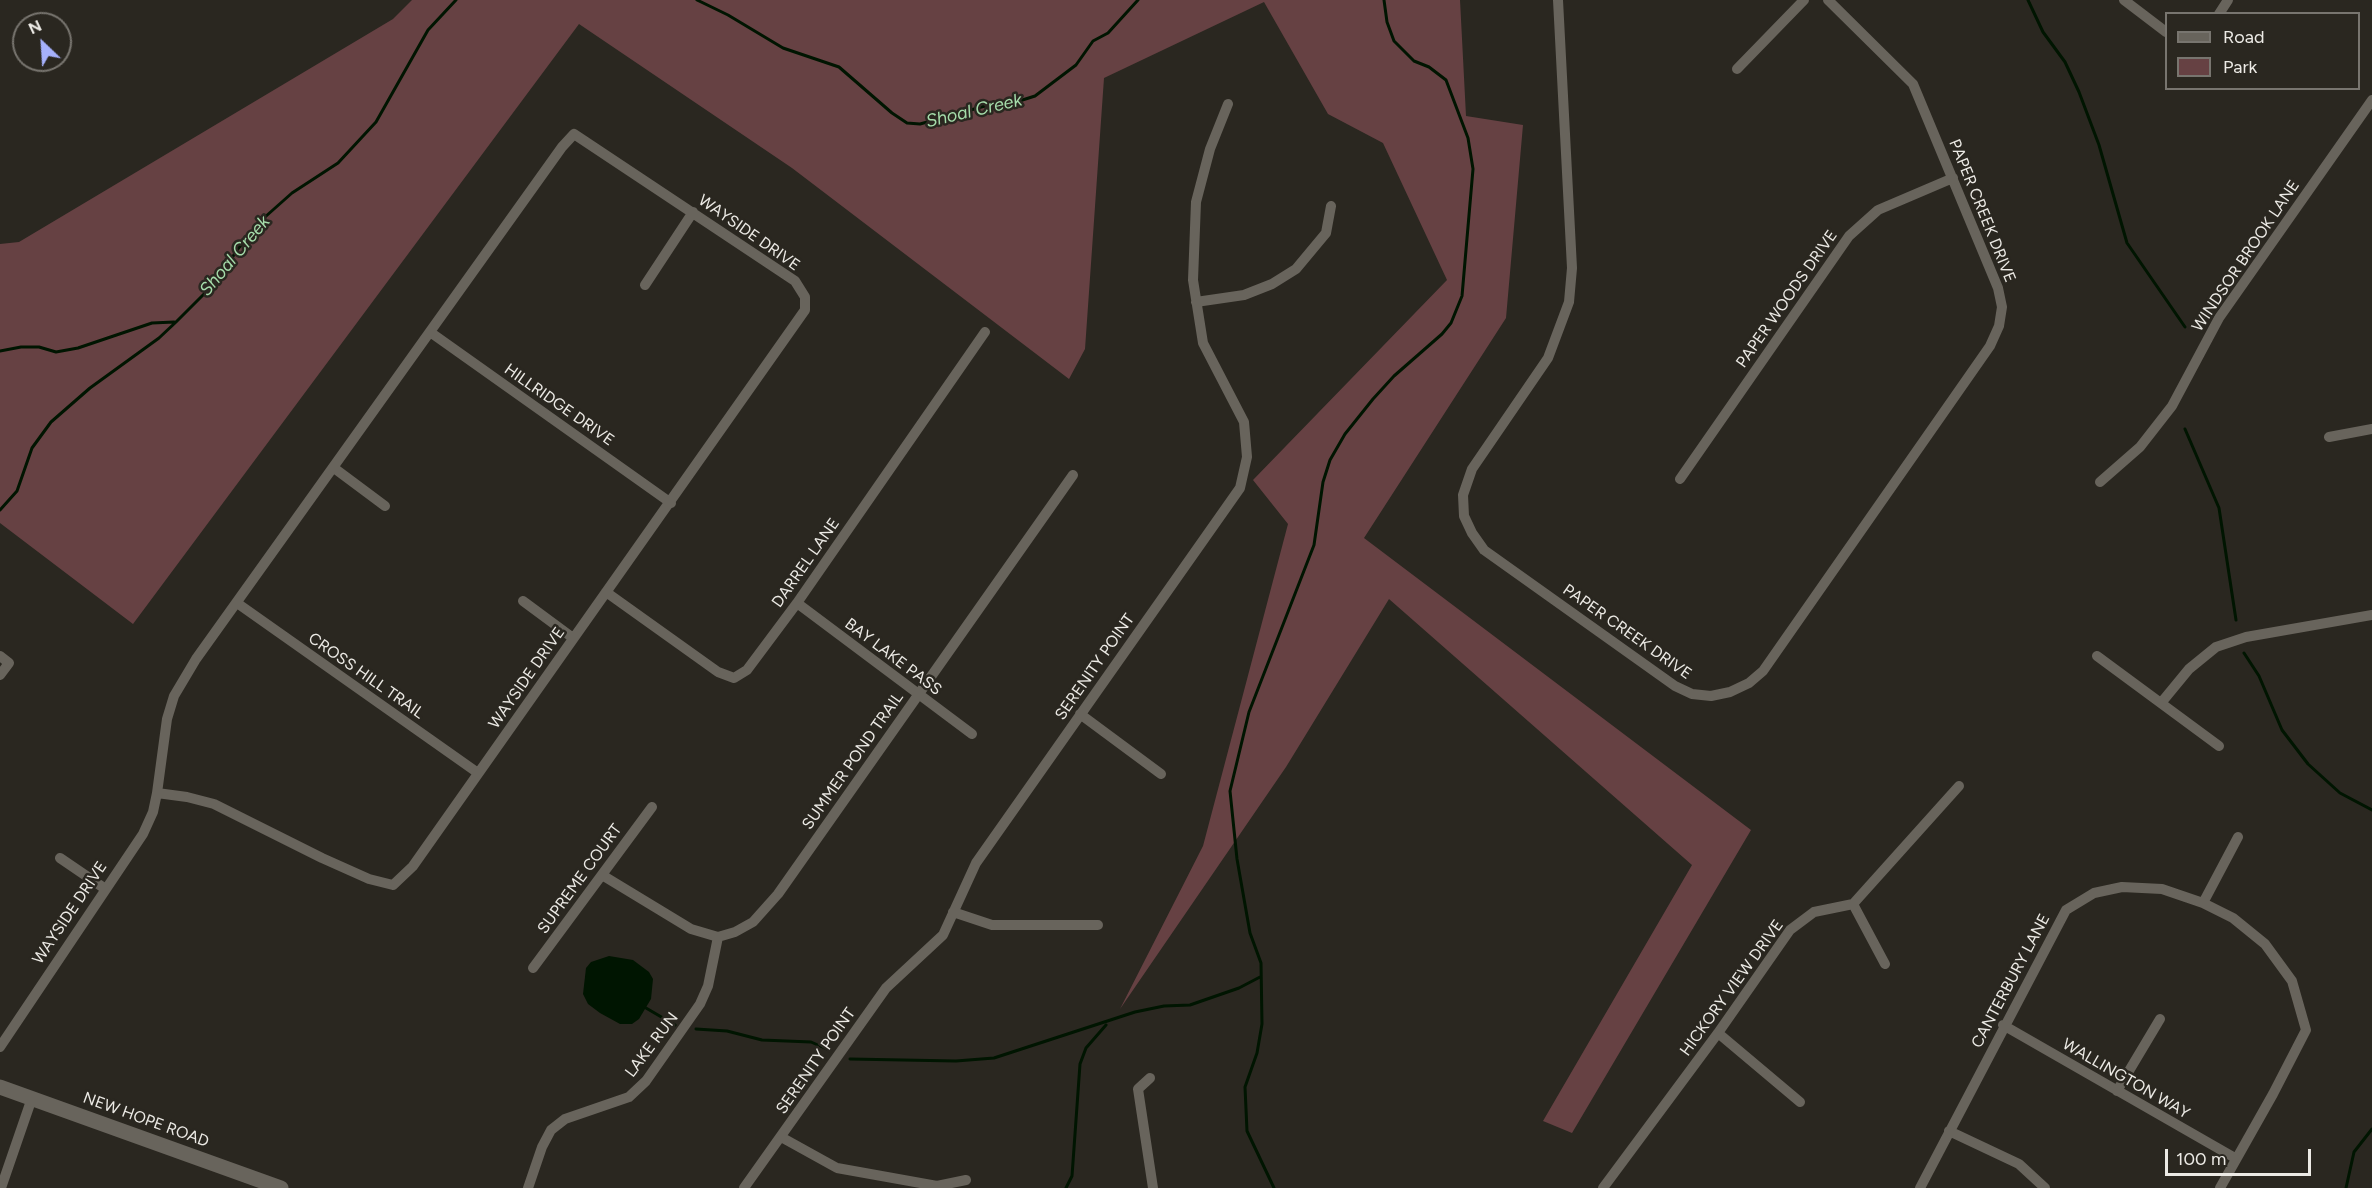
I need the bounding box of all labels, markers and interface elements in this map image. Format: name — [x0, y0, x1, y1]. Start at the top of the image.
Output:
north arrow — [12, 12, 72, 72]
legend — [2165, 12, 2360, 90]
text: N — [25, 16, 45, 38]
text: Road — [2223, 26, 2264, 48]
text: Park — [2223, 56, 2257, 78]
water label: Shoal Creek — [924, 89, 1024, 133]
street label: PAPER CREEK DRIVE — [1944, 137, 2020, 285]
street label: WINDSOR BROOK LANE — [2188, 177, 2304, 335]
street label: WAYSIDE DRIVE — [694, 191, 804, 275]
water label: Shoal Creek — [195, 211, 275, 301]
street label: PAPER WOODS DRIVE — [1732, 226, 1842, 372]
street label: HILLRIDGE DRIVE — [500, 360, 618, 450]
street label: DARREL LANE — [768, 515, 844, 611]
street label: PAPER CREEK DRIVE — [1559, 580, 1695, 684]
street label: SERENITY POINT — [1051, 610, 1139, 724]
street label: BAY LAKE PASS — [841, 614, 945, 700]
street label: WAYSIDE DRIVE — [485, 623, 569, 733]
street label: CROSS HILL TRAIL — [304, 629, 428, 723]
street label: SUMMER POND TRAIL — [798, 689, 908, 833]
street label: SUPREME COURT — [534, 820, 626, 938]
street label: WAYSIDE DRIVE — [29, 858, 111, 968]
street label: CANTERBURY LANE — [1968, 911, 2054, 1051]
street label: HICKORY VIEW DRIVE — [1676, 916, 1788, 1060]
street label: SERENITY POINT — [772, 1004, 860, 1118]
street label: LAKE RUN — [621, 1009, 683, 1081]
street label: WALLINGTON WAY — [2059, 1035, 2193, 1123]
street label: NEW HOPE ROAD — [80, 1088, 212, 1152]
scale bar — [2168, 1137, 2314, 1175]
text: 100 m — [2176, 1148, 2226, 1170]

